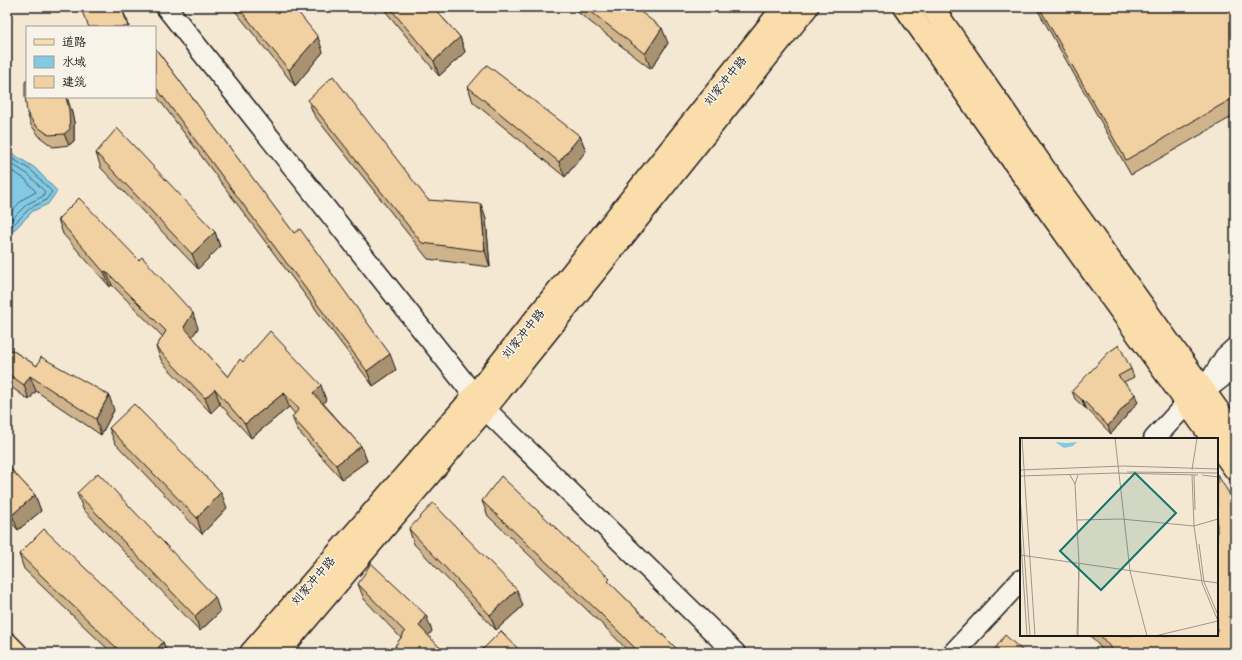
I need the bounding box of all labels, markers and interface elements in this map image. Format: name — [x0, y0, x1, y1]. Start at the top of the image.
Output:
legend — [26, 26, 156, 98]
text: 道路 — [62, 35, 86, 50]
street label: 刘家冲中路 — [701, 53, 750, 109]
text: 水域 — [62, 55, 86, 70]
text: 建筑 — [62, 75, 86, 90]
street label: 刘家冲中路 — [499, 306, 548, 362]
inset map — [1020, 438, 1218, 636]
street label: 刘家冲中路 — [288, 554, 339, 609]

